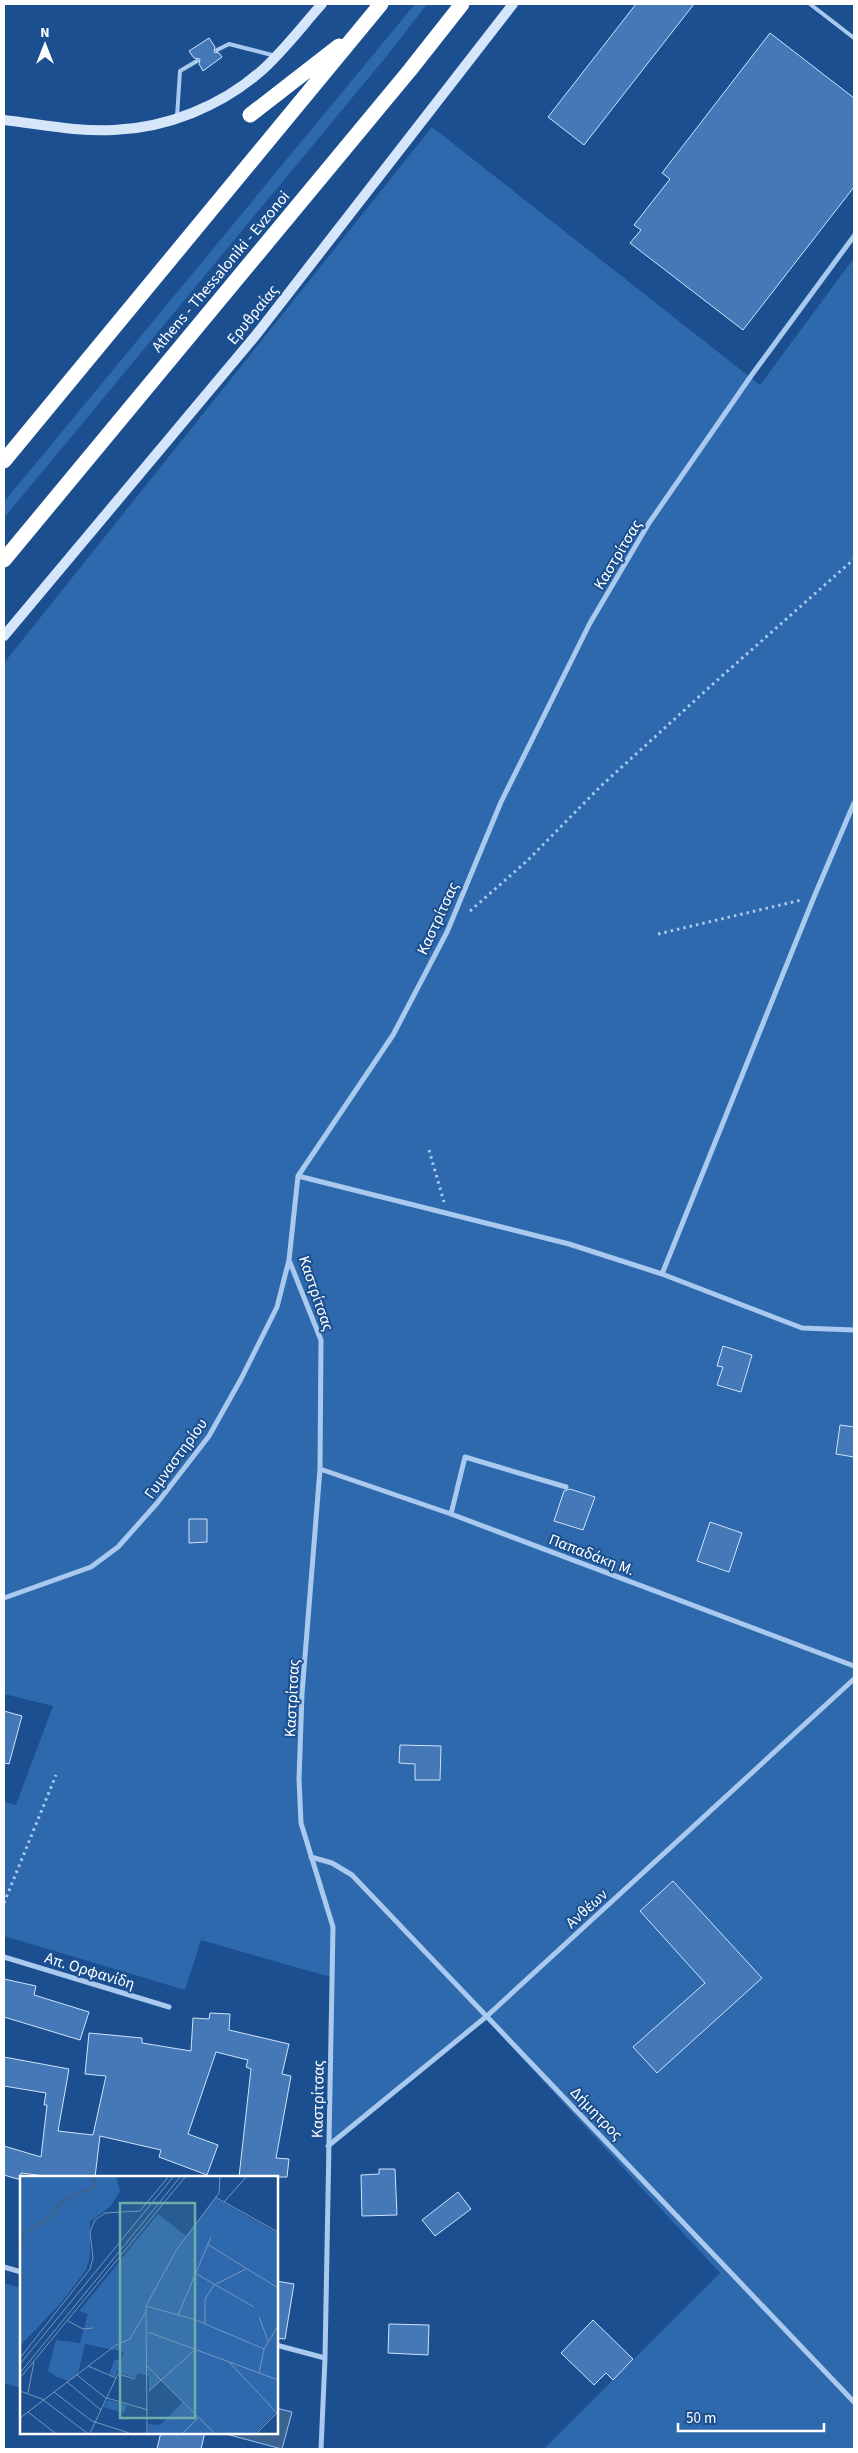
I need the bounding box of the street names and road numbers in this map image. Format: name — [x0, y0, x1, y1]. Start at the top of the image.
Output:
street label: Athens - Thessaloniki - Evzonoi — [147, 186, 295, 357]
street label: Ερυθραίας — [222, 280, 284, 349]
street label: Καστρίτσας — [588, 515, 647, 594]
street label: Καστρίτσας — [411, 878, 464, 959]
street label: Καστρίτσας — [293, 1253, 339, 1334]
street label: Γυμναστηρίου — [139, 1414, 213, 1503]
street label: Παπαδάκη Μ. — [546, 1528, 638, 1581]
street label: Καστρίτσας — [279, 1658, 305, 1738]
street label: Ανθέων — [561, 1884, 613, 1934]
street label: Απ. Ορφανίδη — [42, 1947, 137, 1995]
street label: Καστρίτσας — [306, 2060, 330, 2138]
street label: Δήμητρος — [565, 2082, 628, 2145]

